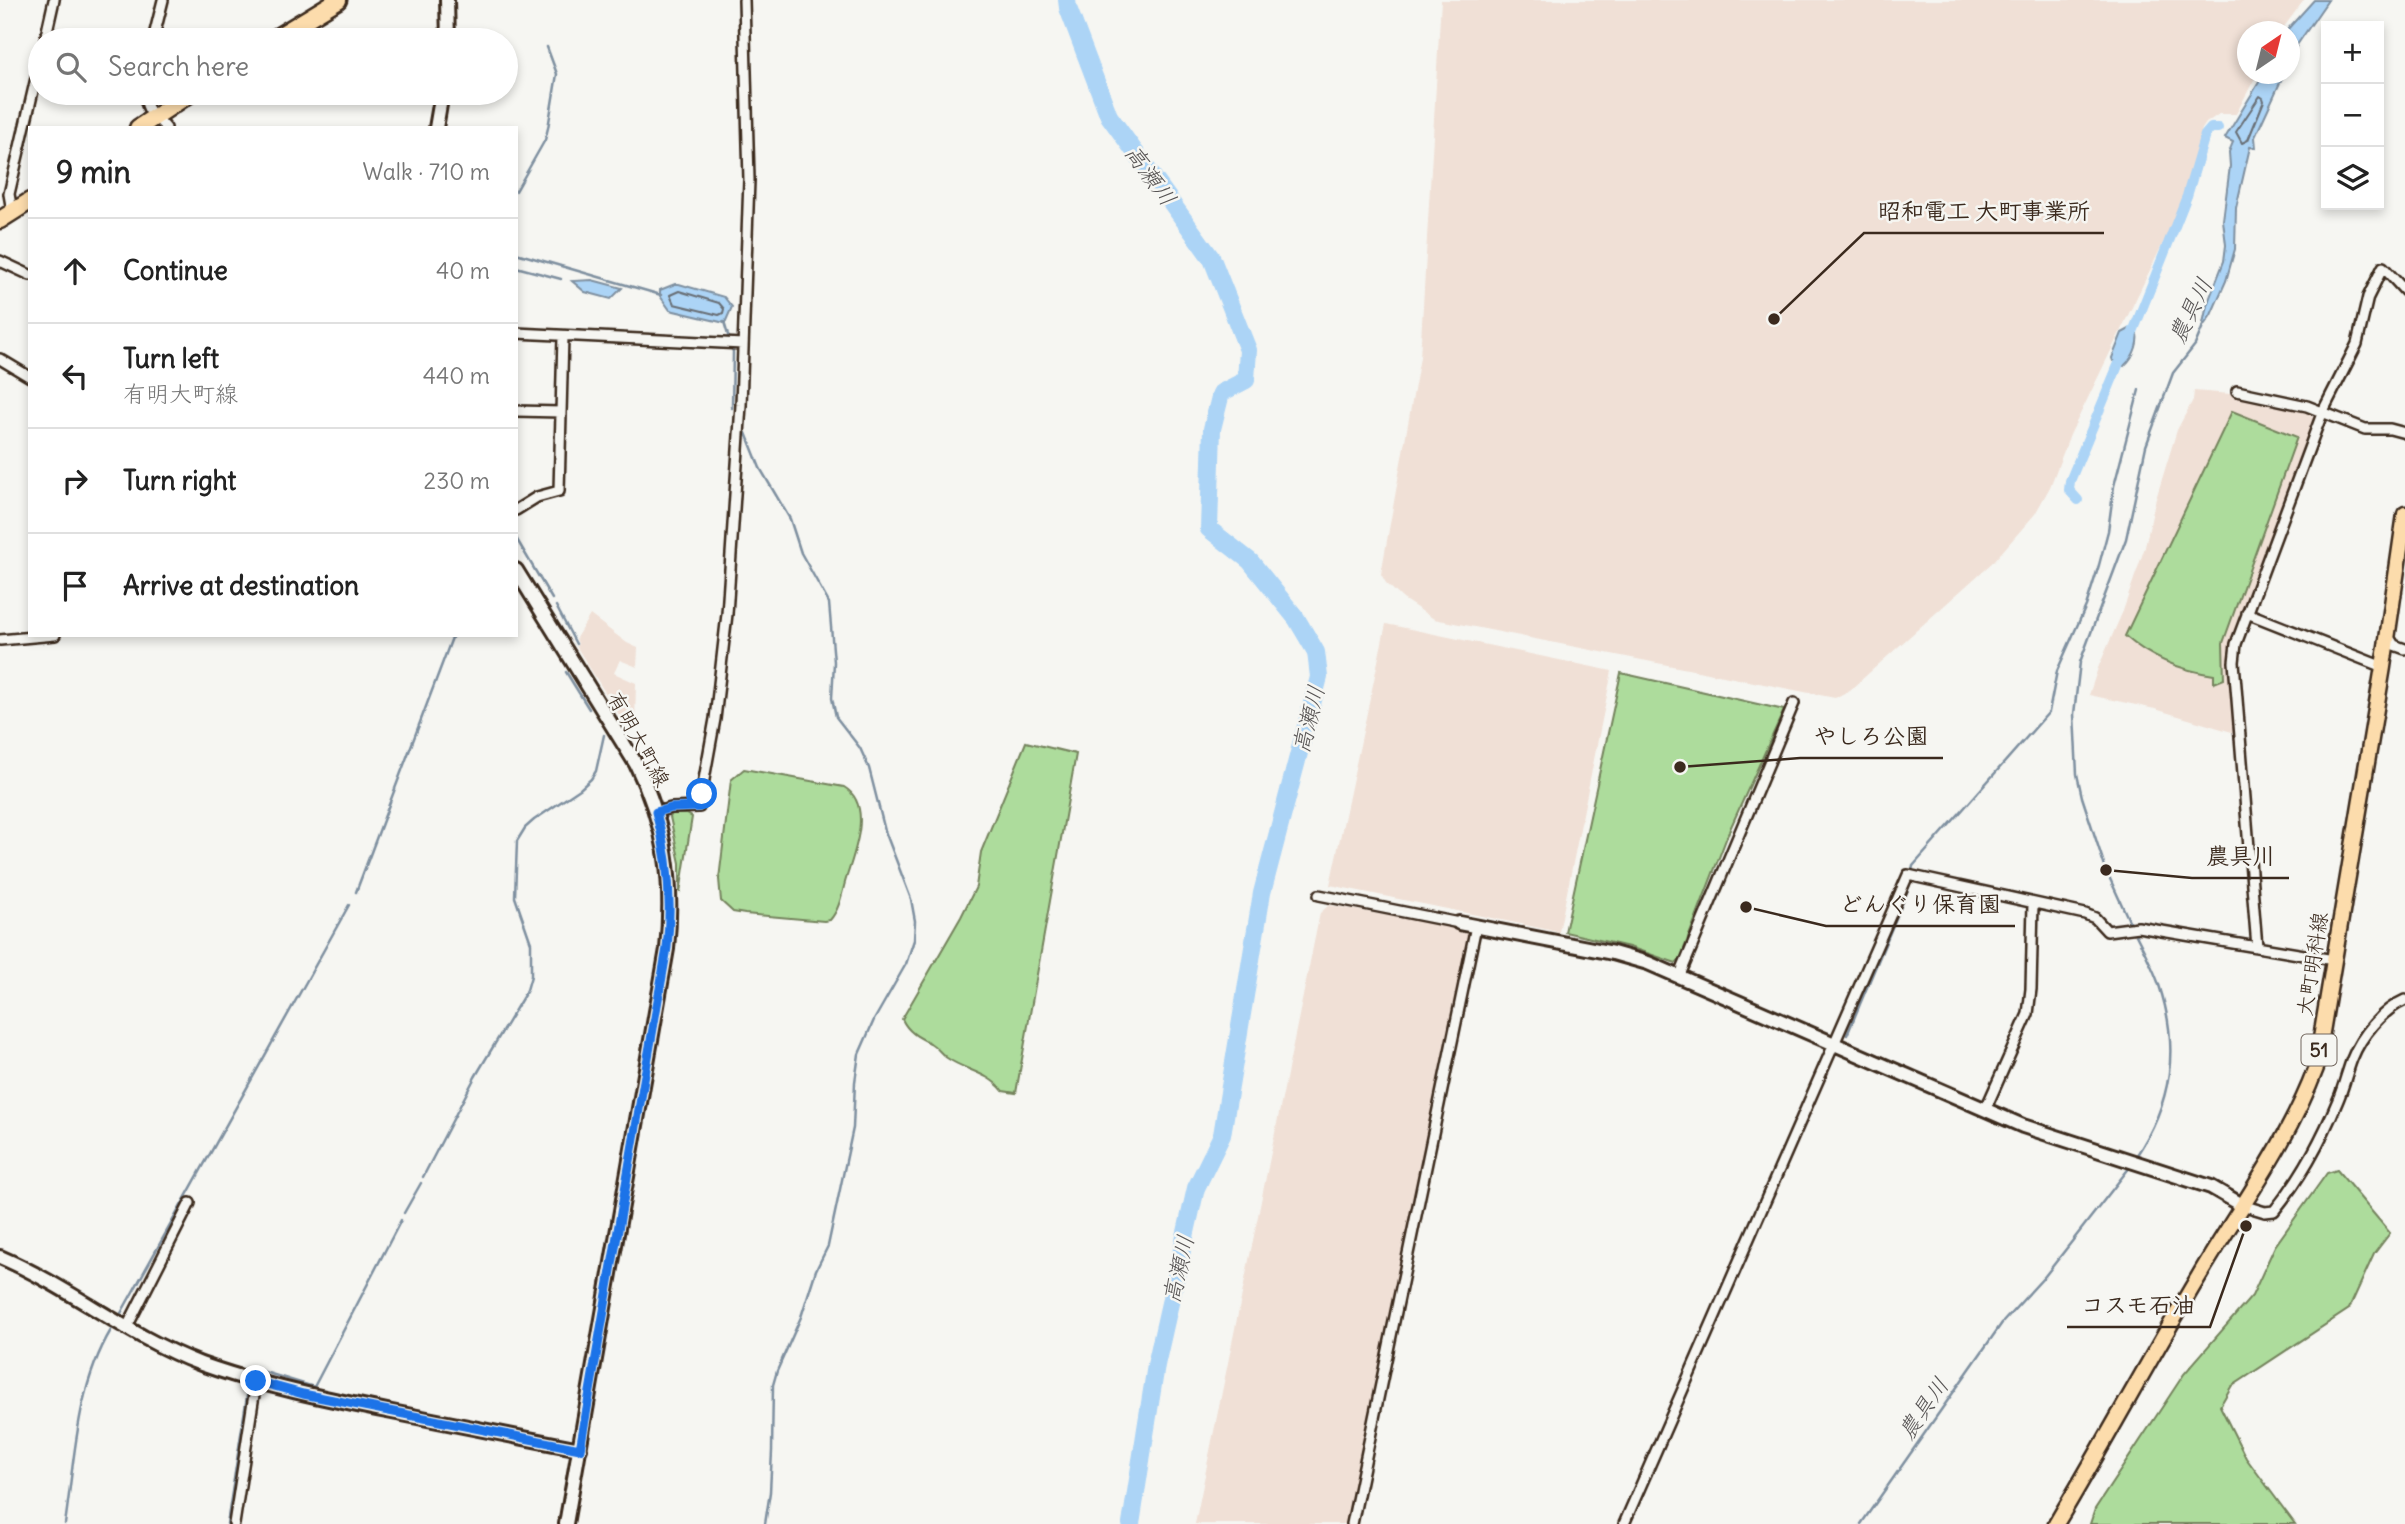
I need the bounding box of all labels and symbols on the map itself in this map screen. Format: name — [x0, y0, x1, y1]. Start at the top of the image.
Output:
north arrow — [2237, 21, 2300, 84]
water label: 高瀬川 — [1119, 139, 1183, 211]
callout: 昭和電工 大町事業所 — [1864, 189, 2104, 233]
text: 昭和電工 大町事業所 — [1878, 196, 2090, 225]
water label: 農具川 — [2162, 273, 2218, 347]
water label: 高瀬川 — [1286, 682, 1330, 756]
street label: 有明大町線 — [602, 687, 676, 791]
callout: やしろ公園 — [1800, 714, 1943, 758]
text: やしろ公園 — [1814, 721, 1929, 750]
route start — [686, 778, 717, 809]
callout: 農具川 — [2192, 834, 2289, 878]
text: 農具川 — [2207, 841, 2276, 870]
callout: どんぐり保育園 — [1826, 882, 2015, 926]
text: どんぐり保育園 — [1839, 889, 2001, 918]
street label: 大町明科線 — [2290, 910, 2334, 1018]
road number: 51 — [2302, 1034, 2336, 1066]
water label: 高瀬川 — [1156, 1232, 1200, 1306]
callout: コスモ石油 — [2067, 1283, 2210, 1327]
text: コスモ石油 — [2081, 1290, 2195, 1319]
route end — [240, 1365, 271, 1396]
water label: 農具川 — [1891, 1371, 1955, 1445]

